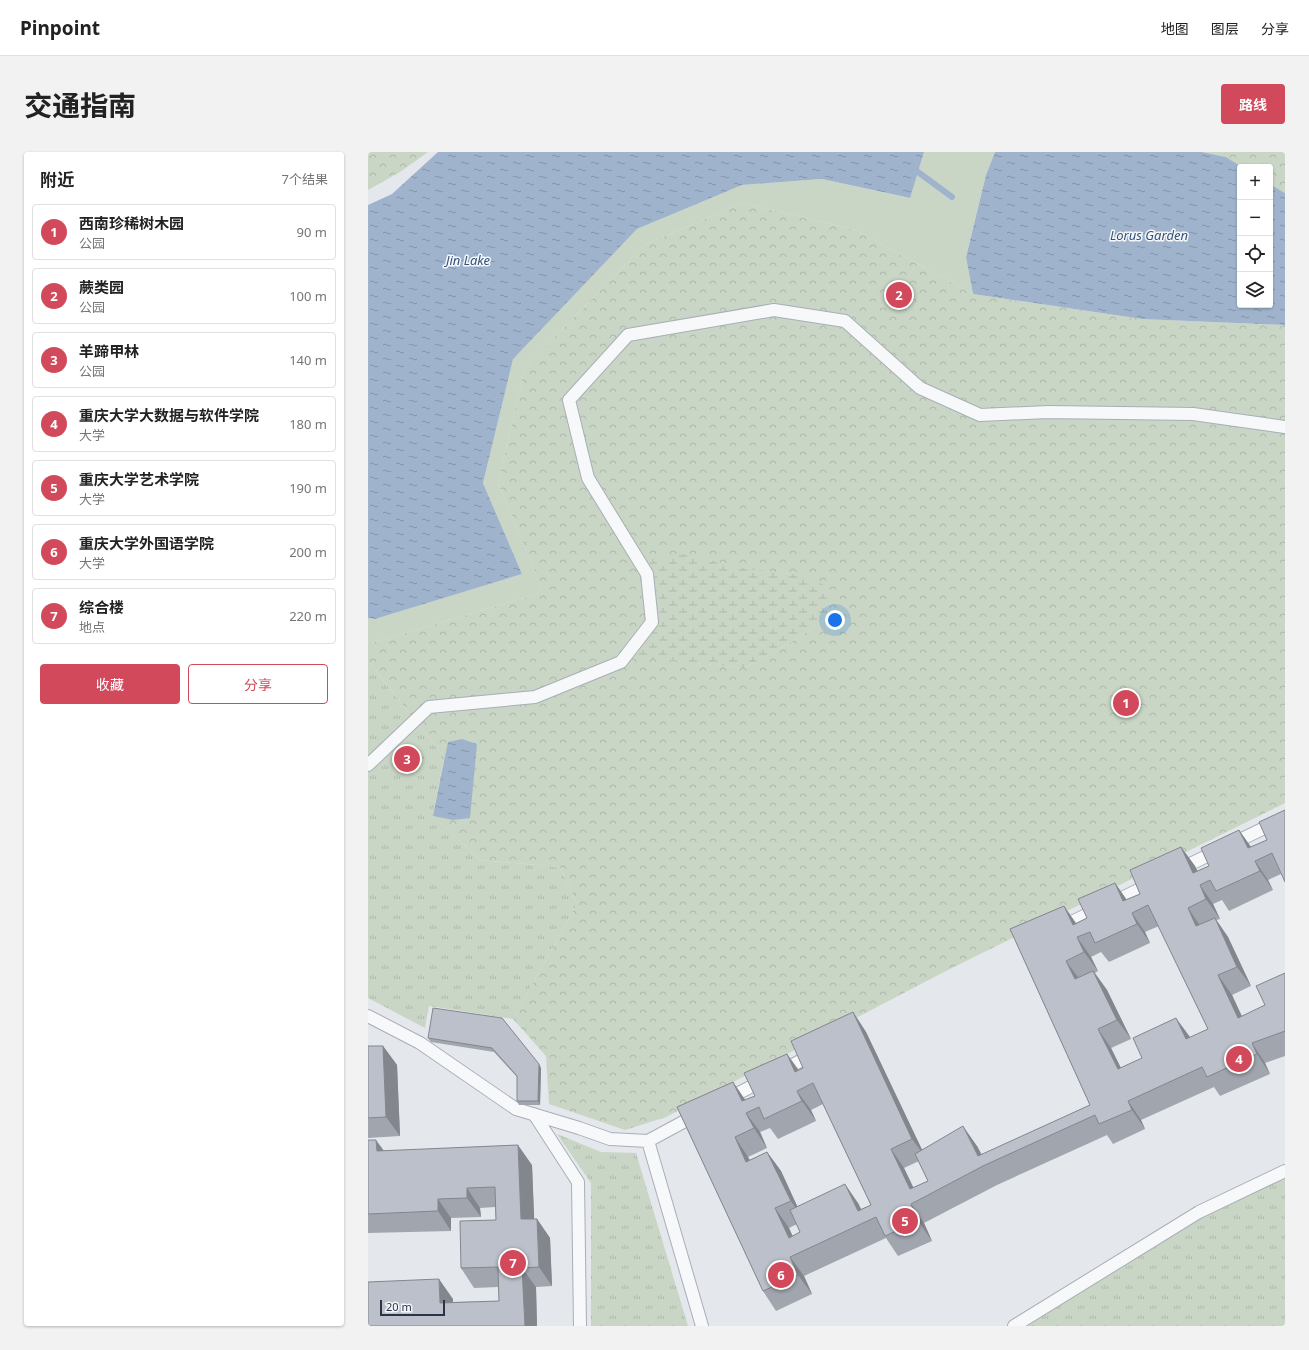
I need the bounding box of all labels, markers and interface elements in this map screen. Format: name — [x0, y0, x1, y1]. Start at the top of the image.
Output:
text: Pinpoint — [20, 15, 100, 41]
text: 地图 — [1161, 19, 1189, 38]
text: 图层 — [1211, 19, 1239, 38]
text: 分享 — [1261, 19, 1289, 38]
button: 路线 — [1221, 84, 1285, 124]
text: 交通指南 — [24, 86, 136, 124]
map controls — [1237, 164, 1273, 308]
button: + — [1237, 164, 1273, 200]
text: 附近 — [40, 168, 74, 191]
text: 7个结果 — [282, 170, 328, 188]
button: − — [1237, 200, 1273, 236]
text: 西南珍稀树木园 — [79, 213, 184, 233]
text: 1 — [50, 223, 58, 241]
text: 90 m — [297, 223, 327, 241]
water label: Lorus Garden — [1110, 226, 1188, 244]
text: 公园 — [79, 234, 105, 252]
button: locate — [1237, 236, 1273, 272]
water label: Jin Lake — [443, 251, 491, 269]
button: layers — [1237, 272, 1273, 308]
text: 蕨类园 — [79, 277, 124, 297]
pin: 2 — [886, 280, 912, 310]
text: 2 — [50, 287, 58, 305]
text: 100 m — [289, 287, 327, 305]
text: 公园 — [79, 298, 105, 316]
text: 羊蹄甲林 — [79, 341, 139, 361]
text: 3 — [50, 351, 58, 369]
text: 140 m — [289, 351, 327, 369]
text: 公园 — [79, 362, 105, 380]
text: 重庆大学大数据与软件学院 — [79, 405, 259, 425]
text: 4 — [50, 415, 58, 433]
text: 180 m — [289, 415, 327, 433]
text: 大学 — [79, 426, 105, 444]
text: 重庆大学艺术学院 — [79, 469, 199, 489]
text: 5 — [50, 479, 58, 497]
text: 190 m — [289, 479, 327, 497]
text: 大学 — [79, 490, 105, 508]
text: 重庆大学外国语学院 — [79, 533, 214, 553]
text: 6 — [50, 543, 58, 561]
text: 200 m — [289, 543, 327, 561]
text: 大学 — [79, 554, 105, 572]
text: 综合楼 — [79, 597, 124, 617]
text: 7 — [50, 607, 58, 625]
text: 220 m — [289, 607, 327, 625]
your location — [825, 610, 845, 630]
text: 地点 — [79, 618, 105, 636]
button: 收藏 — [40, 664, 180, 704]
button: 分享 — [188, 664, 328, 704]
pin: 1 — [1113, 688, 1139, 718]
pin: 3 — [394, 744, 420, 774]
pin: 4 — [1226, 1044, 1252, 1074]
pin: 5 — [892, 1206, 918, 1236]
pin: 7 — [500, 1248, 526, 1278]
pin: 6 — [768, 1260, 794, 1290]
scale bar — [380, 1298, 445, 1317]
text: 20 m — [386, 1299, 412, 1314]

